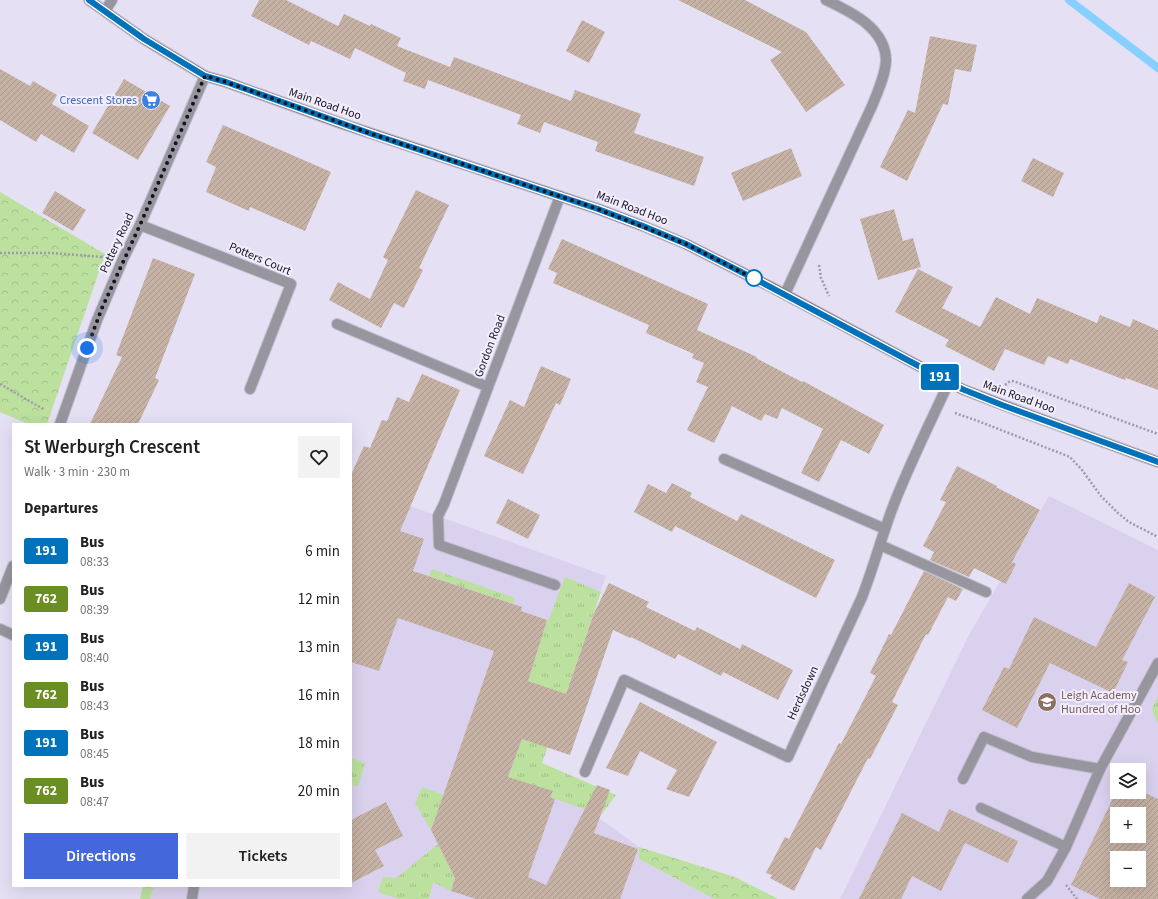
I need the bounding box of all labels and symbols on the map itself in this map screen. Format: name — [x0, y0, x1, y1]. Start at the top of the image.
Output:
street label: Main Road Hoo — [286, 84, 364, 124]
supermarket icon: Crescent Stores — [140, 89, 162, 111]
place label: Crescent Stores — [59, 92, 137, 109]
street label: Main Road Hoo — [594, 187, 670, 229]
street label: Pottery Road — [96, 210, 138, 276]
street label: Potters Court — [226, 238, 294, 280]
unlabelled marker — [745, 269, 763, 287]
street label: Gordon Road — [470, 312, 510, 380]
your location — [77, 338, 97, 358]
line badge: 191 — [917, 364, 963, 390]
street label: Main Road Hoo — [981, 376, 1057, 418]
street label: Herdsdown — [783, 663, 823, 723]
place label: Leigh Academy Hundred of Hoo — [1061, 687, 1141, 718]
school or university icon: Leigh Academy Hundred of Hoo — [1036, 691, 1058, 713]

